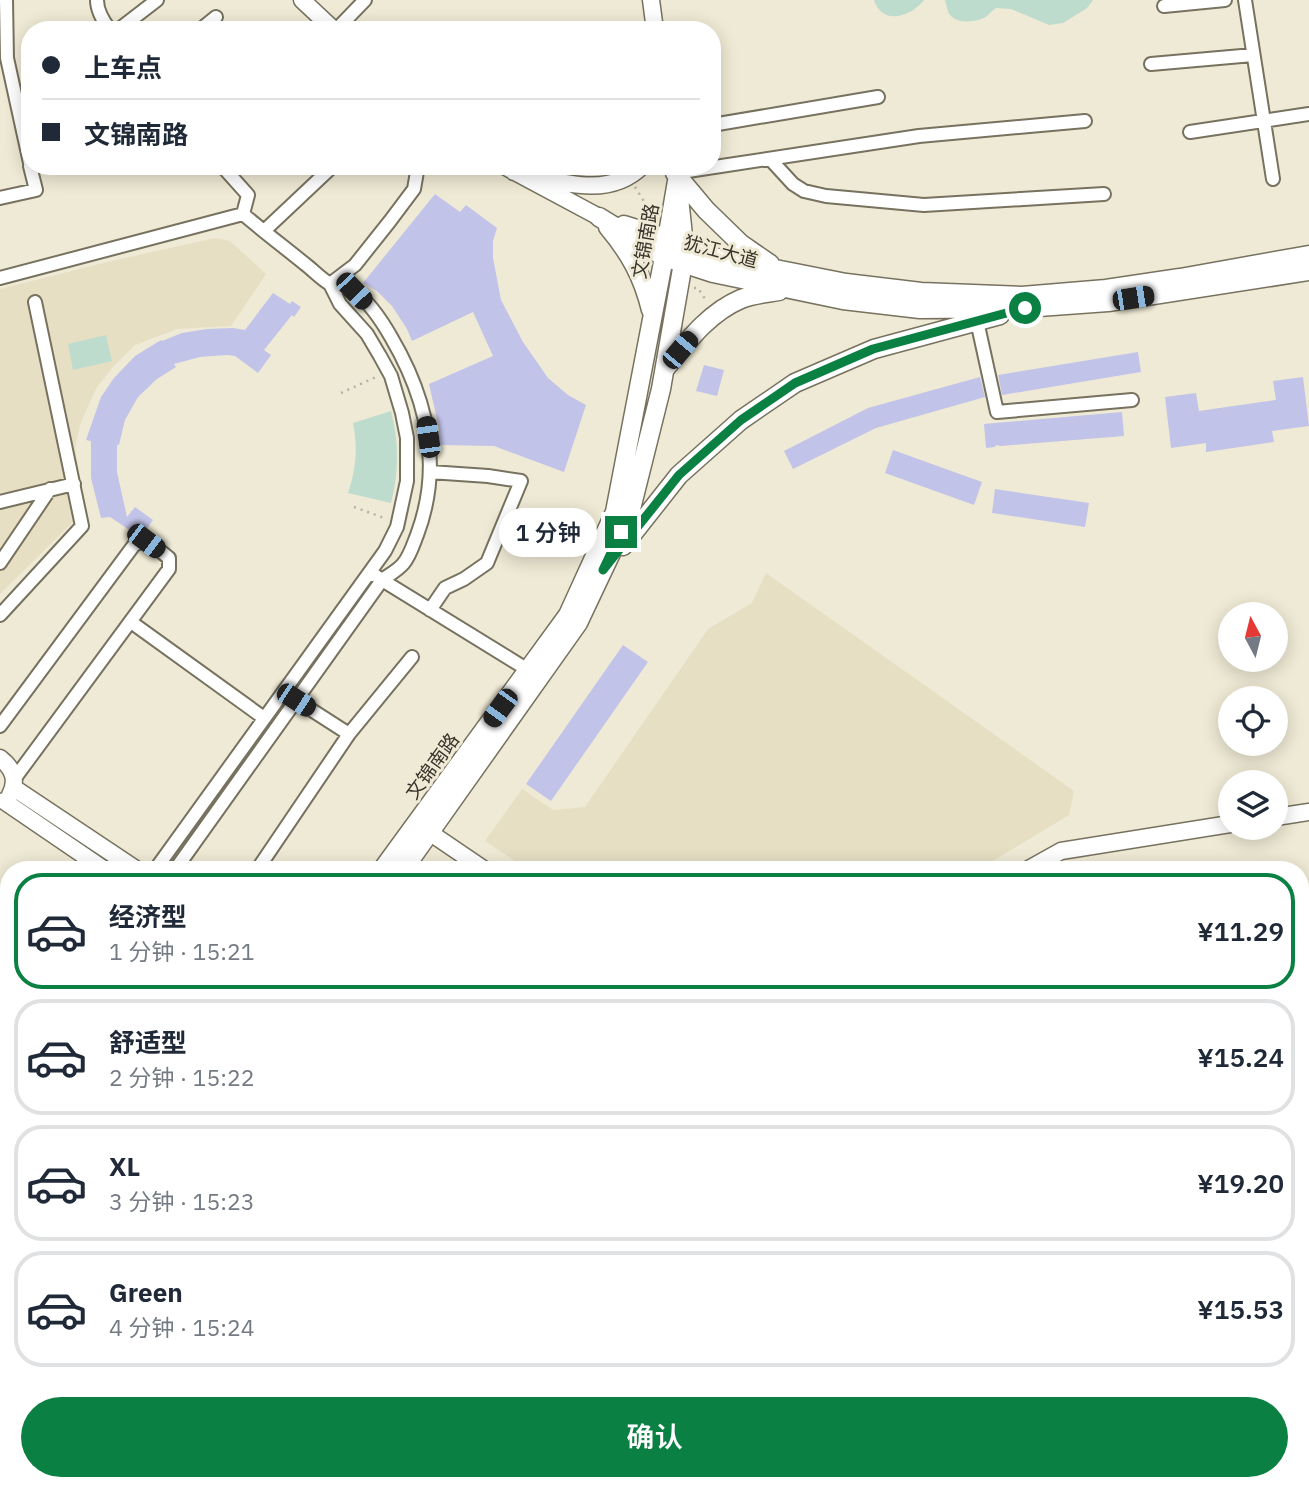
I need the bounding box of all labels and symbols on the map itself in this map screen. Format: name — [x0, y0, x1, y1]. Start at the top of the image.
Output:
street label: 文锦南路 — [627, 201, 663, 281]
street label: 犹江大道 — [681, 230, 761, 272]
car — [332, 269, 377, 313]
car — [1111, 284, 1156, 312]
route start — [1009, 292, 1041, 324]
car — [659, 327, 702, 373]
car — [415, 415, 442, 459]
callout: 1 分钟 — [498, 508, 596, 556]
route end — [605, 516, 637, 548]
car — [123, 520, 170, 562]
north arrow — [1218, 602, 1288, 672]
car — [273, 680, 320, 720]
car — [480, 685, 521, 731]
street label: 文锦南路 — [400, 728, 464, 804]

